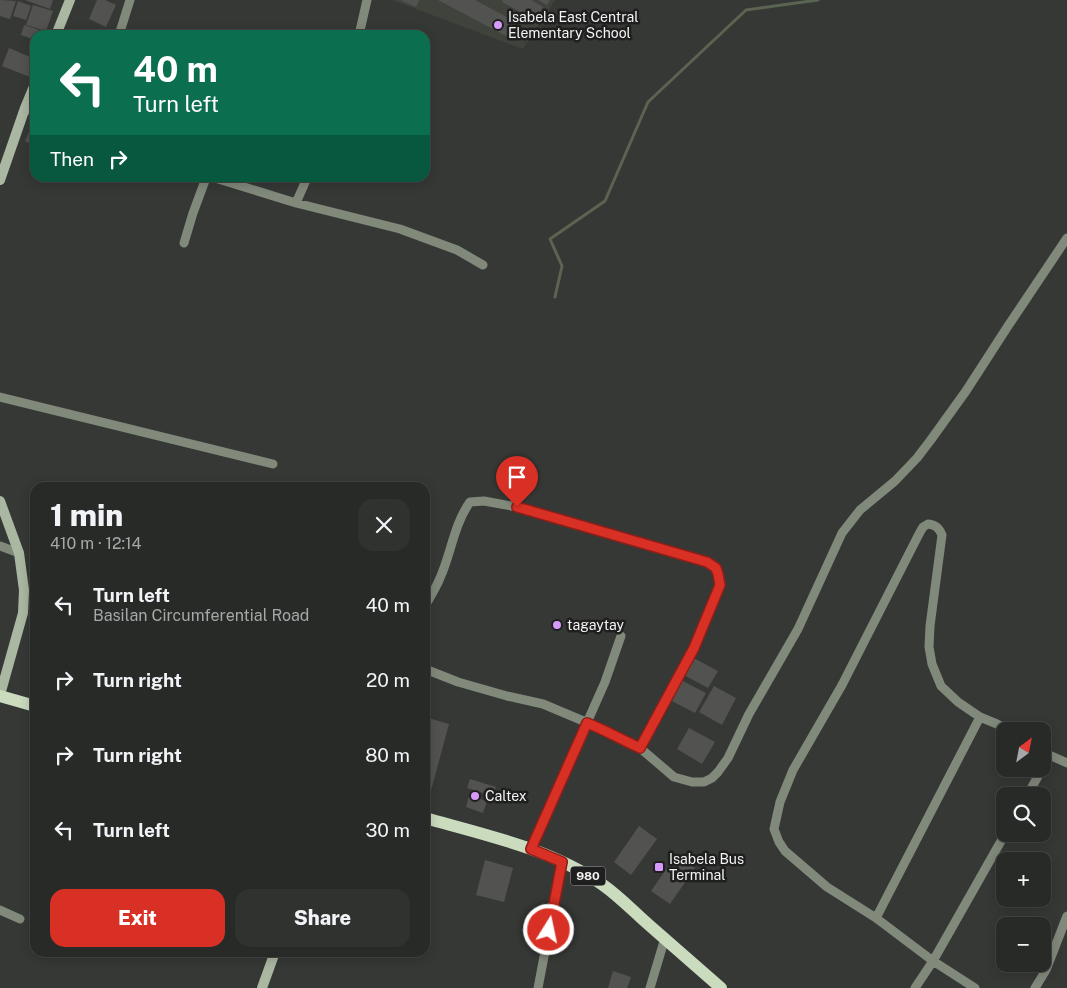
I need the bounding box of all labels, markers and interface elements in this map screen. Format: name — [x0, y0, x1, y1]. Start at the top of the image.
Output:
place label: Isabela East Central Elementary School — [508, 9, 638, 41]
marker: Isabela East Central Elementary School — [492, 19, 504, 31]
text: 40 m — [133, 49, 218, 90]
icon: left — [50, 50, 115, 115]
text: Turn left — [133, 91, 219, 117]
icon: right — [104, 145, 132, 173]
text: Then — [50, 148, 94, 170]
pin — [496, 456, 538, 507]
icon: arrive — [503, 463, 531, 491]
text: 1 min — [50, 497, 123, 533]
button: close — [358, 499, 410, 551]
text: 410 m · 12:14 — [50, 534, 142, 553]
text: Turn left — [93, 584, 170, 606]
icon: left — [50, 591, 78, 619]
text: 40 m — [365, 594, 410, 616]
text: Basilan Circumferential Road — [93, 606, 309, 625]
place label: tagaytay — [567, 617, 625, 633]
marker: tagaytay — [551, 619, 563, 631]
icon: right — [50, 666, 78, 694]
text: Turn right — [93, 669, 182, 691]
text: 20 m — [366, 669, 410, 691]
north arrow — [996, 722, 1051, 778]
map controls — [996, 722, 1051, 972]
icon: right — [50, 741, 78, 769]
text: Turn right — [93, 744, 182, 766]
text: 80 m — [365, 744, 410, 766]
button: search — [996, 787, 1051, 842]
place label: Caltex — [485, 788, 527, 804]
marker: Caltex — [469, 790, 481, 802]
icon: left — [50, 816, 78, 844]
text: Turn left — [93, 819, 170, 841]
text: 30 m — [365, 819, 410, 841]
place label: Isabela Bus Terminal — [669, 851, 744, 883]
button: + — [996, 852, 1051, 907]
marker: Isabela Bus Terminal — [653, 861, 665, 873]
road number: 980 — [570, 866, 606, 886]
button: Exit — [50, 889, 225, 947]
button: Share — [235, 889, 410, 947]
position arrow — [522, 903, 574, 955]
button: − — [996, 917, 1051, 972]

